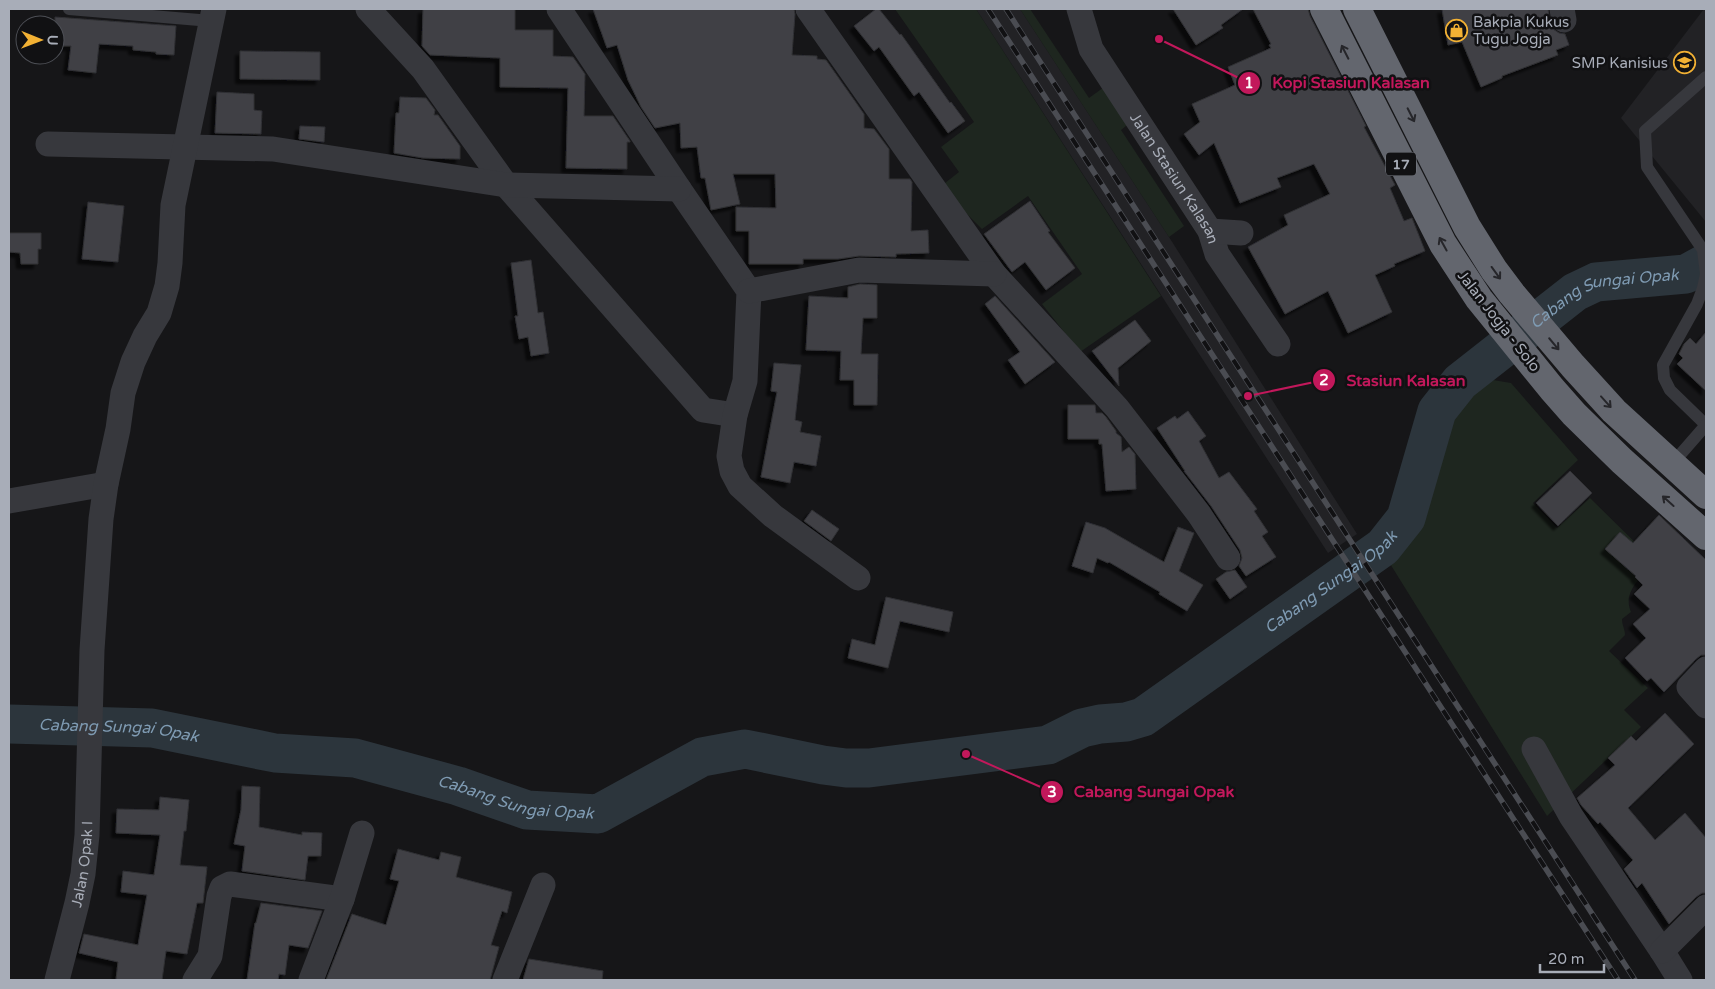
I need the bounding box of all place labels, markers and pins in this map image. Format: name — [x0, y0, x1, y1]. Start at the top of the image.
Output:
place label: Bakpia Kukus Tugu Jogja — [1473, 13, 1569, 48]
shop icon: Bakpia Kukus Tugu Jogja — [1445, 19, 1469, 43]
school or university icon: SMP Kanisius — [1672, 51, 1696, 75]
place label: SMP Kanisius — [1572, 54, 1668, 72]
callout: Kopi Stasiun Kalasan — [1237, 67, 1440, 98]
callout: Stasiun Kalasan — [1311, 365, 1475, 396]
callout: Cabang Sungai Opak — [1039, 776, 1244, 807]

